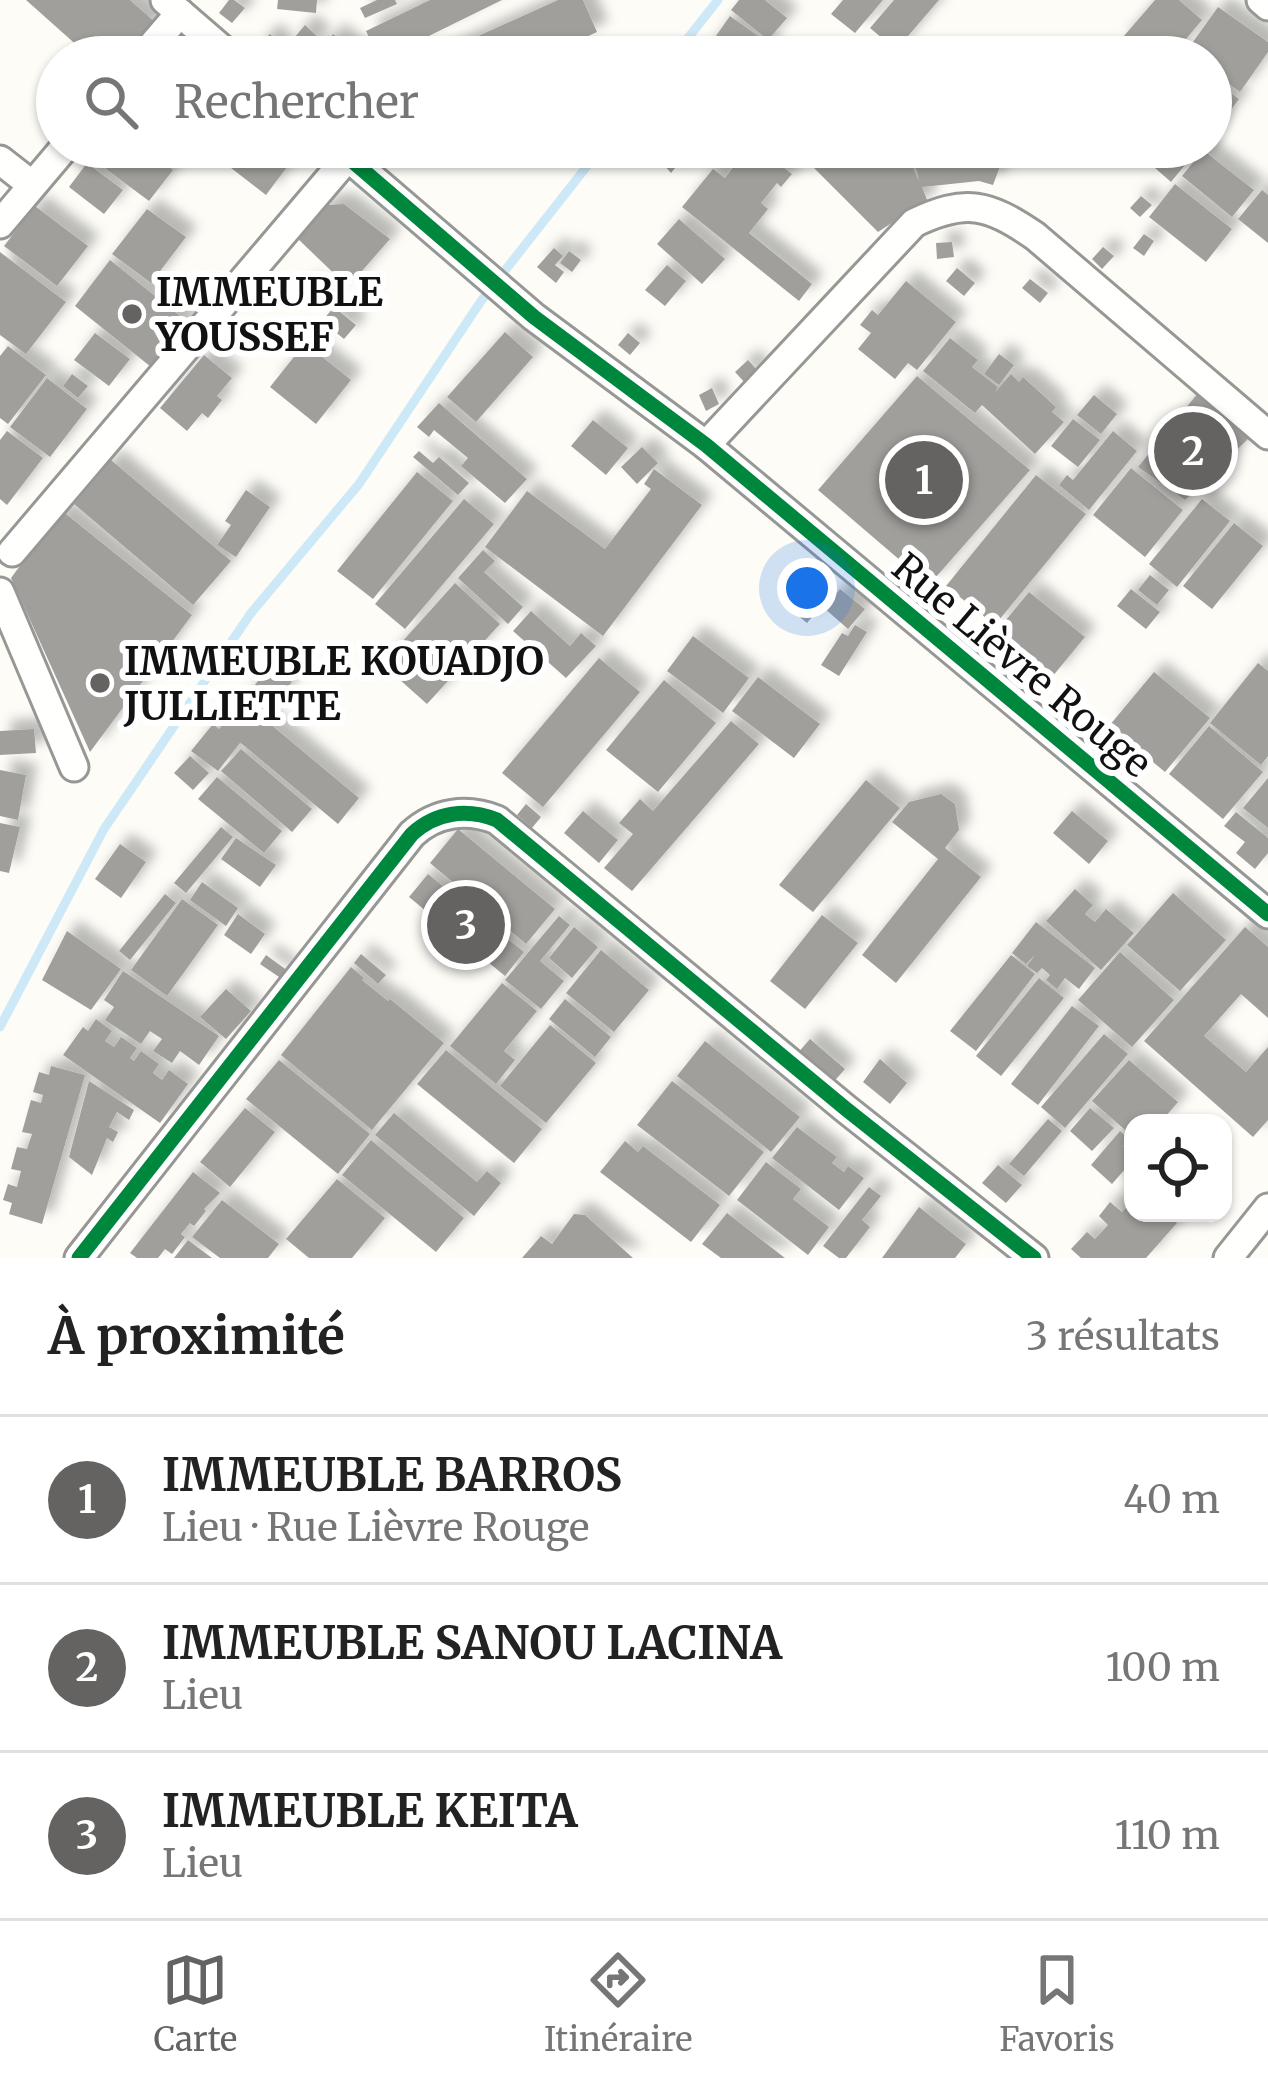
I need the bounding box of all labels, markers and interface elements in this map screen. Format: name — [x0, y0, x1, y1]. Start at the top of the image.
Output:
search box — [36, 36, 1232, 168]
icon: search — [78, 69, 144, 135]
text: Rechercher — [174, 74, 419, 130]
place label: IMMEUBLE YOUSSEF — [155, 268, 383, 362]
marker: IMMEUBLE YOUSSEF — [119, 301, 145, 327]
pin: 2 — [1154, 406, 1232, 496]
pin: 1 — [885, 435, 963, 525]
street label: Rue Lièvre Rouge — [882, 543, 1161, 788]
your location — [777, 558, 837, 618]
place label: IMMEUBLE KOUADJO JULLIETTE — [123, 637, 544, 731]
marker: IMMEUBLE KOUADJO JULLIETTE — [87, 670, 113, 696]
pin: 3 — [427, 880, 505, 970]
map controls — [1124, 1114, 1232, 1222]
button: locate — [1124, 1114, 1232, 1222]
text: À proximité — [48, 1304, 345, 1368]
text: 3 résultats — [1026, 1312, 1220, 1361]
text: IMMEUBLE BARROS — [162, 1447, 622, 1503]
text: 1 — [78, 1475, 96, 1524]
text: 40 m — [1123, 1475, 1220, 1524]
text: Lieu · Rue Lièvre Rouge — [162, 1503, 589, 1552]
text: IMMEUBLE SANOU LACINA — [162, 1615, 782, 1671]
text: 2 — [76, 1643, 98, 1692]
text: 100 m — [1105, 1643, 1220, 1692]
text: Lieu — [162, 1671, 243, 1720]
text: IMMEUBLE KEITA — [162, 1783, 578, 1839]
text: 3 — [76, 1811, 98, 1860]
text: 110 m — [1115, 1811, 1220, 1860]
text: Lieu — [162, 1839, 243, 1888]
tab: Carte — [153, 1947, 237, 2060]
tab: Itinéraire — [544, 1947, 692, 2060]
tab: Favoris — [999, 1947, 1115, 2060]

